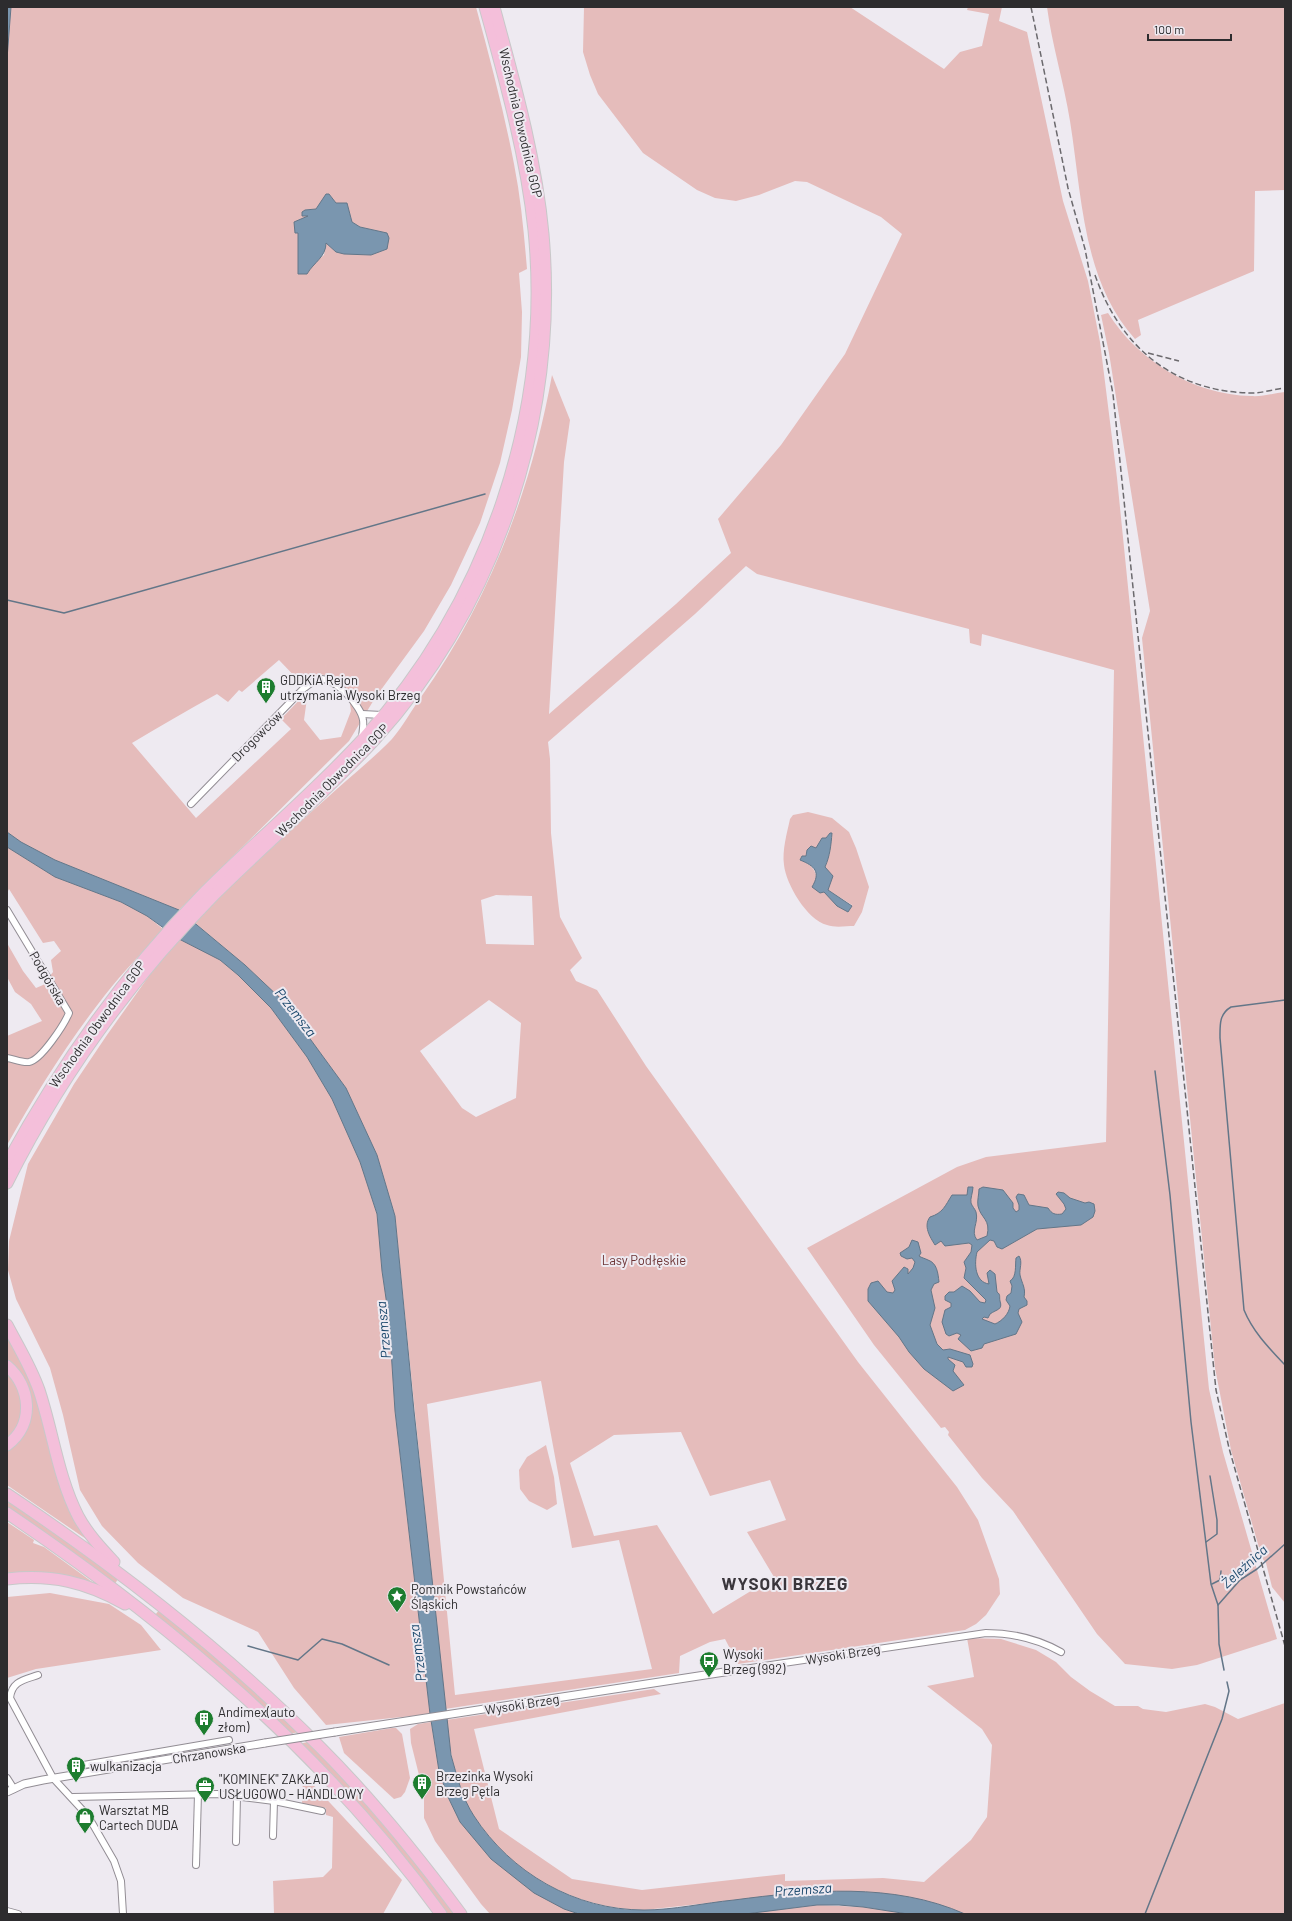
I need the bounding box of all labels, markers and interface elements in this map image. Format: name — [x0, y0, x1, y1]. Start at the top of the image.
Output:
scale bar — [1148, 16, 1231, 42]
text: 100 m — [1154, 22, 1184, 36]
street label: Wschodnia Obwodnica GOP — [496, 47, 546, 200]
place label: GDDKiA Rejon utrzymania Wysoki Brzeg — [280, 672, 420, 703]
building icon: GDDKiA Rejon utrzymania Wysoki Brzeg — [255, 676, 277, 704]
street label: Drogowców — [228, 707, 286, 765]
street label: Wschodnia Obwodnica GOP — [272, 720, 392, 840]
street label: Podgórska — [26, 948, 70, 1008]
street label: Wschodnia Obwodnica GOP — [45, 957, 149, 1091]
water label: Przemsza — [272, 984, 320, 1040]
park label: Lasy Podłęskie — [602, 1252, 686, 1268]
water label: Przemsza — [372, 1301, 394, 1359]
water label: Żeleźnica — [1217, 1541, 1271, 1591]
district label: WYSOKI BRZEG — [722, 1573, 848, 1593]
place label: Pomnik Powstańców Śląskich — [411, 1581, 526, 1612]
place icon: Pomnik Powstańców Śląskich — [386, 1585, 408, 1613]
water label: Przemsza — [405, 1623, 429, 1683]
street label: Wysoki Brzeg — [805, 1640, 881, 1668]
place label: Wysoki Brzeg (992) — [723, 1646, 786, 1677]
bus stop icon: Wysoki Brzeg (992) — [698, 1650, 720, 1678]
street label: Wysoki Brzeg — [484, 1690, 560, 1718]
place label: Andimex(auto złom) — [218, 1704, 295, 1735]
building icon: Andimex(auto złom) — [193, 1708, 215, 1736]
street label: Chrzanowska — [171, 1739, 247, 1767]
building icon: wulkanizacja — [65, 1755, 87, 1783]
place label: wulkanizacja — [90, 1758, 162, 1774]
place label: Brzezinka Wysoki Brzeg Pętla — [436, 1768, 533, 1799]
place label: "KOMINEK" ZAKŁAD USŁUGOWO - HANDLOWY — [219, 1771, 364, 1802]
building icon: Brzezinka Wysoki Brzeg Pętla — [411, 1772, 433, 1800]
office icon: "KOMINEK" ZAKŁAD USŁUGOWO - HANDLOWY — [194, 1775, 216, 1803]
place label: Warsztat MB Cartech DUDA — [99, 1802, 178, 1833]
shop icon: Warsztat MB Cartech DUDA — [74, 1806, 96, 1834]
water label: Przemsza — [774, 1879, 832, 1899]

